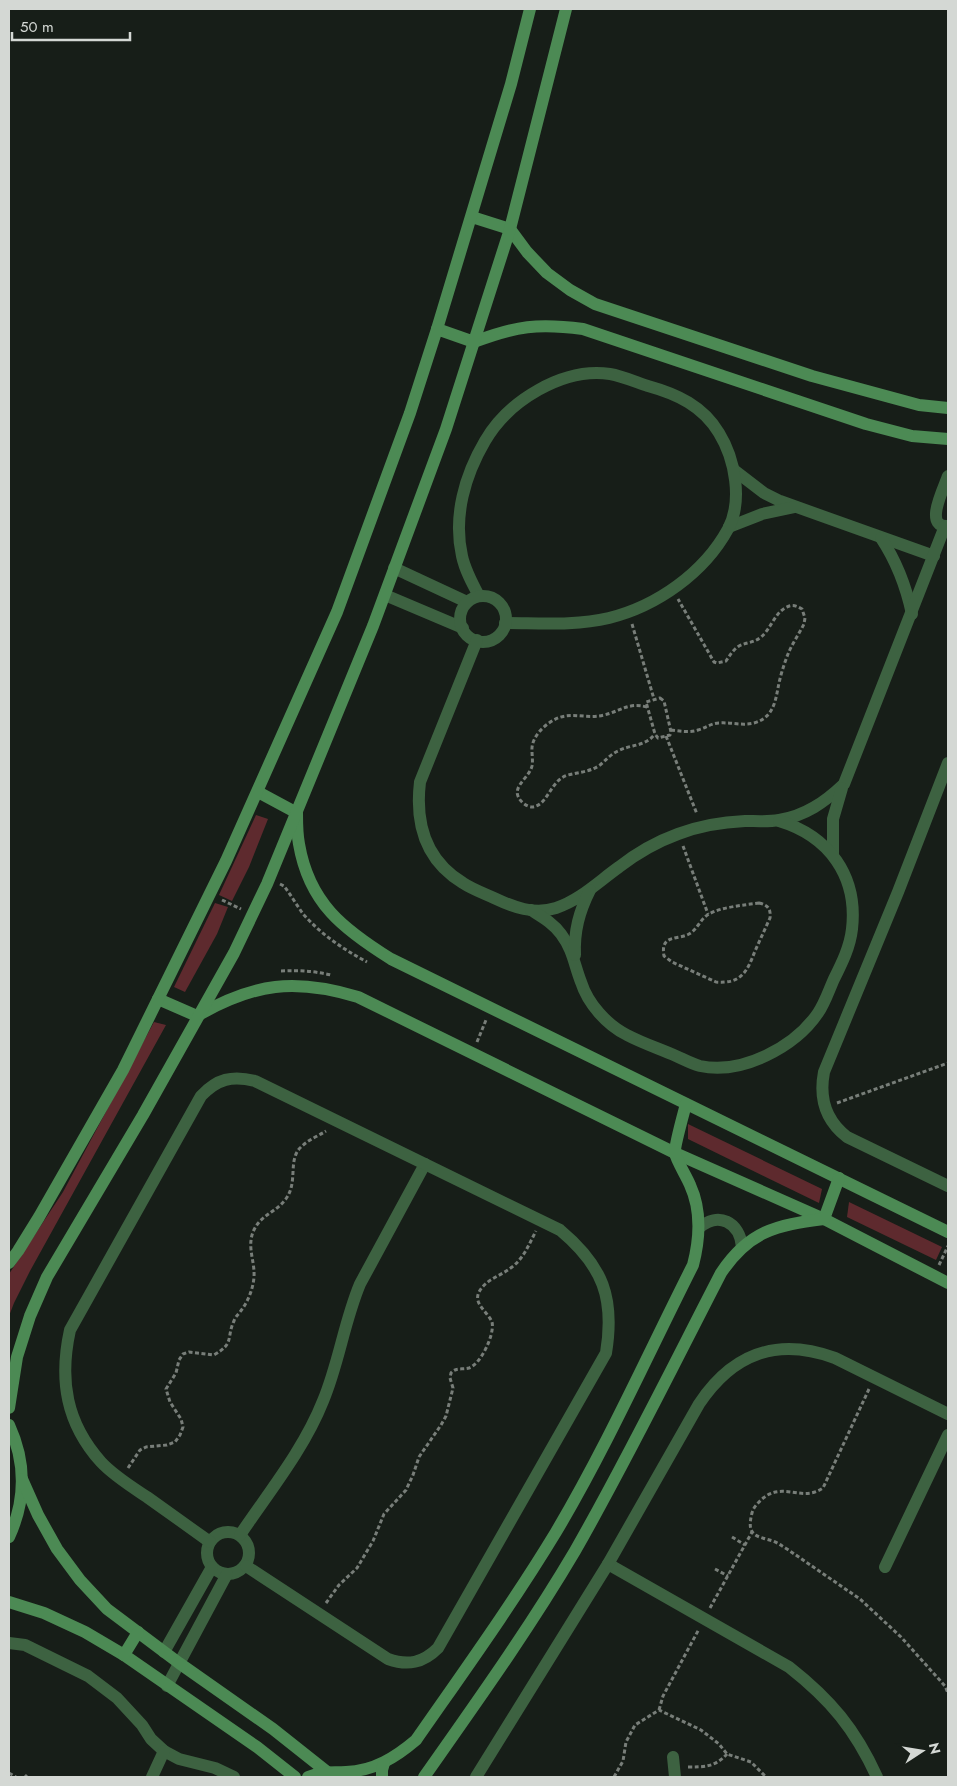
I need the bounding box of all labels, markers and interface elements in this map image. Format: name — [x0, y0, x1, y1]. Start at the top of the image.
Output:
scale bar — [12, 10, 130, 42]
text: 50 m — [20, 16, 54, 38]
north arrow — [897, 1726, 947, 1776]
text: N — [924, 1741, 946, 1756]

